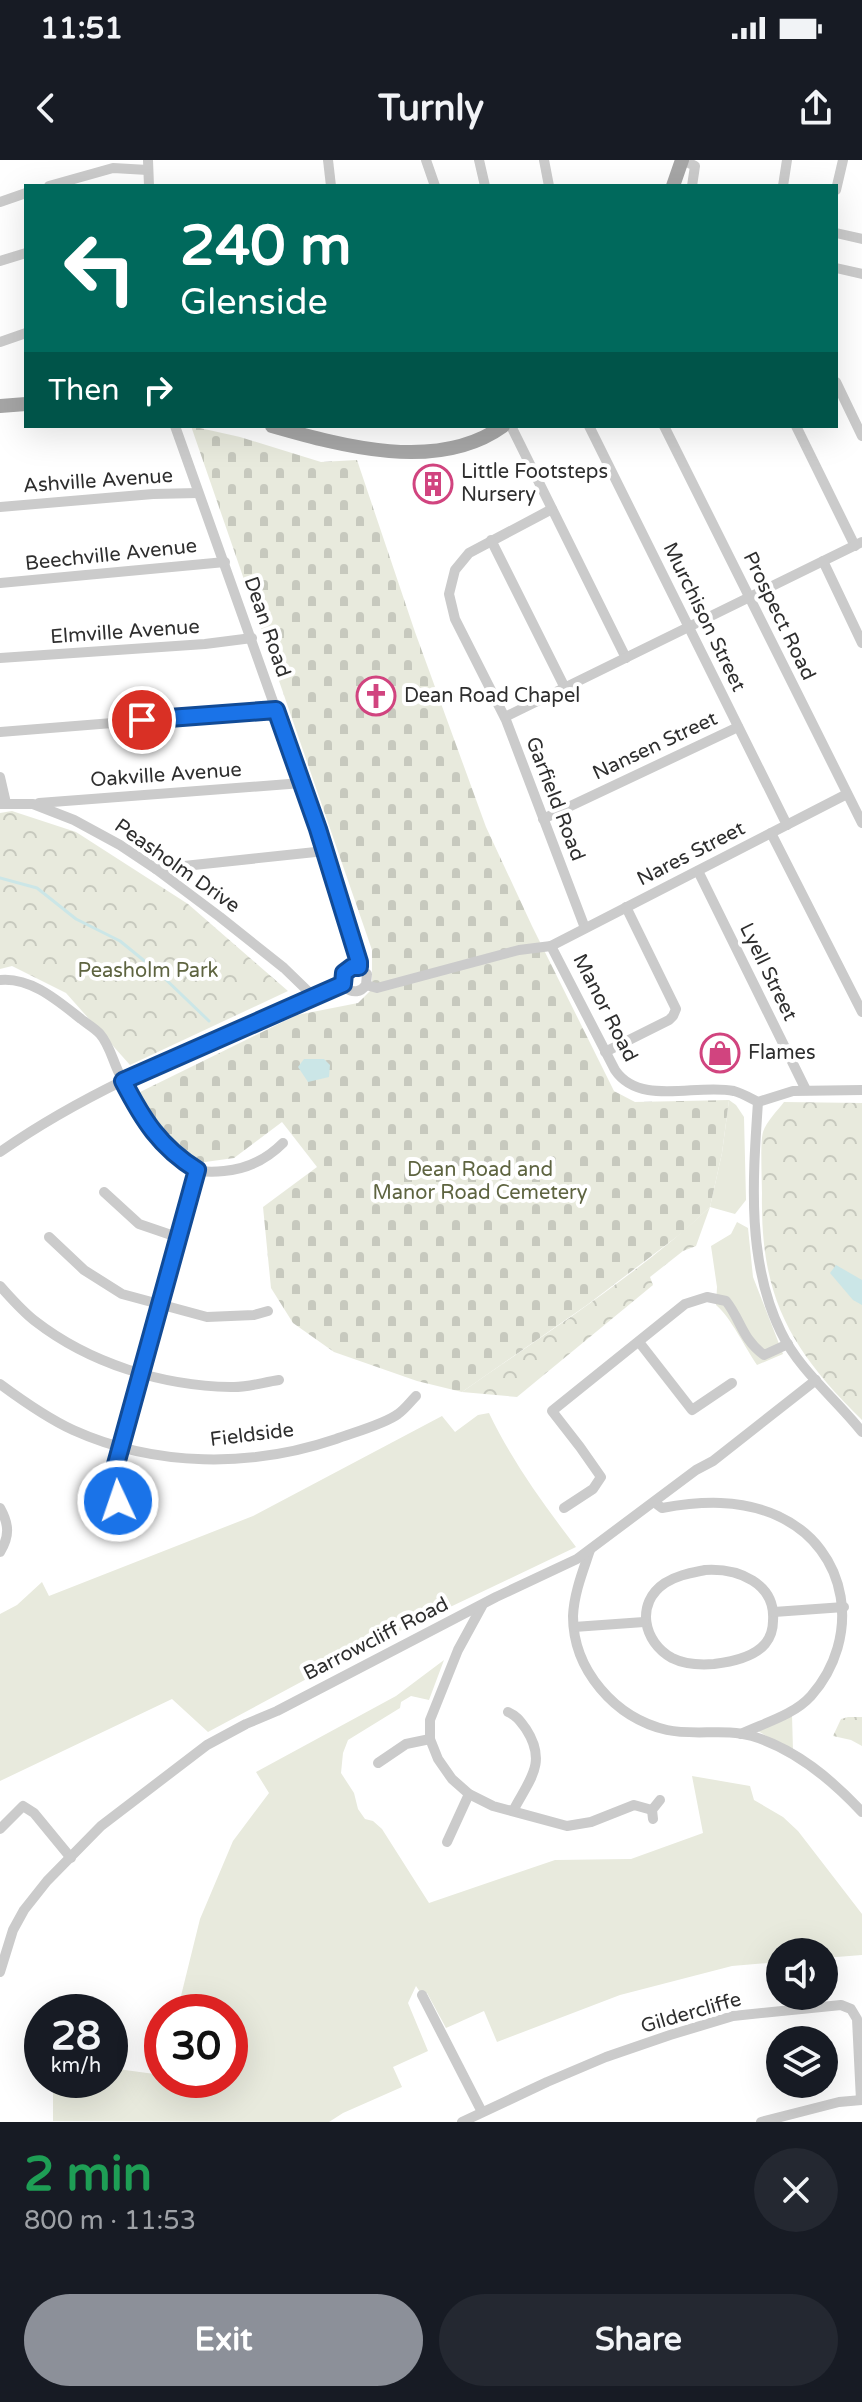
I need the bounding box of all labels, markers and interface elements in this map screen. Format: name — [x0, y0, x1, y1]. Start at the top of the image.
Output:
text: 11:51 — [40, 10, 123, 47]
icon: back — [24, 86, 68, 130]
icon: share — [794, 86, 838, 130]
text: Turnly — [378, 87, 484, 130]
text: 240 m — [180, 213, 351, 280]
icon: left — [48, 216, 152, 320]
text: Glenside — [180, 281, 328, 324]
icon: right — [136, 368, 180, 412]
text: Then — [48, 372, 120, 409]
place label: Little Footsteps Nursery — [461, 460, 608, 507]
building icon: Little Footsteps Nursery — [412, 463, 454, 505]
street label: Ashville Avenue — [22, 464, 174, 498]
street label: Beechville Avenue — [24, 534, 198, 576]
street label: Murchison Street — [658, 539, 751, 696]
street label: Prospect Road — [738, 548, 820, 684]
street label: Dean Road — [239, 574, 295, 680]
street label: Elmville Avenue — [50, 615, 200, 649]
church icon: Dean Road Chapel — [355, 675, 397, 717]
place label: Dean Road Chapel — [404, 684, 580, 708]
pin — [108, 686, 176, 754]
icon: arrive — [120, 698, 164, 742]
street label: Nansen Street — [589, 706, 722, 785]
street label: Garfield Road — [520, 733, 590, 865]
street label: Oakville Avenue — [89, 758, 243, 792]
street label: Peasholm Drive — [110, 814, 244, 918]
street label: Nares Street — [633, 816, 749, 891]
street label: Lyell Street — [734, 919, 802, 1025]
street label: Manor Road — [568, 950, 642, 1066]
park label: Peasholm Park — [78, 959, 219, 983]
shop icon: Flames — [699, 1032, 741, 1074]
place label: Flames — [748, 1041, 816, 1065]
park label: Dean Road and Manor Road Cemetery — [372, 1158, 588, 1205]
street label: Fieldside — [209, 1418, 295, 1452]
position arrow — [76, 1459, 160, 1543]
street label: Barrowcliff Road — [300, 1592, 452, 1686]
map controls — [766, 1938, 838, 2098]
button: sound — [766, 1938, 838, 2010]
street label: Gildercliffe — [638, 1987, 744, 2039]
speed limit sign: 30 — [144, 1994, 248, 2098]
text: 28 — [51, 2012, 101, 2060]
button: layers — [766, 2026, 838, 2098]
text: km/h — [51, 2054, 101, 2078]
text: 2 min — [24, 2146, 152, 2204]
button: close — [754, 2148, 838, 2232]
text: 800 m · 11:53 — [24, 2205, 196, 2236]
button: Exit — [24, 2294, 423, 2386]
button: Share — [439, 2294, 838, 2386]

